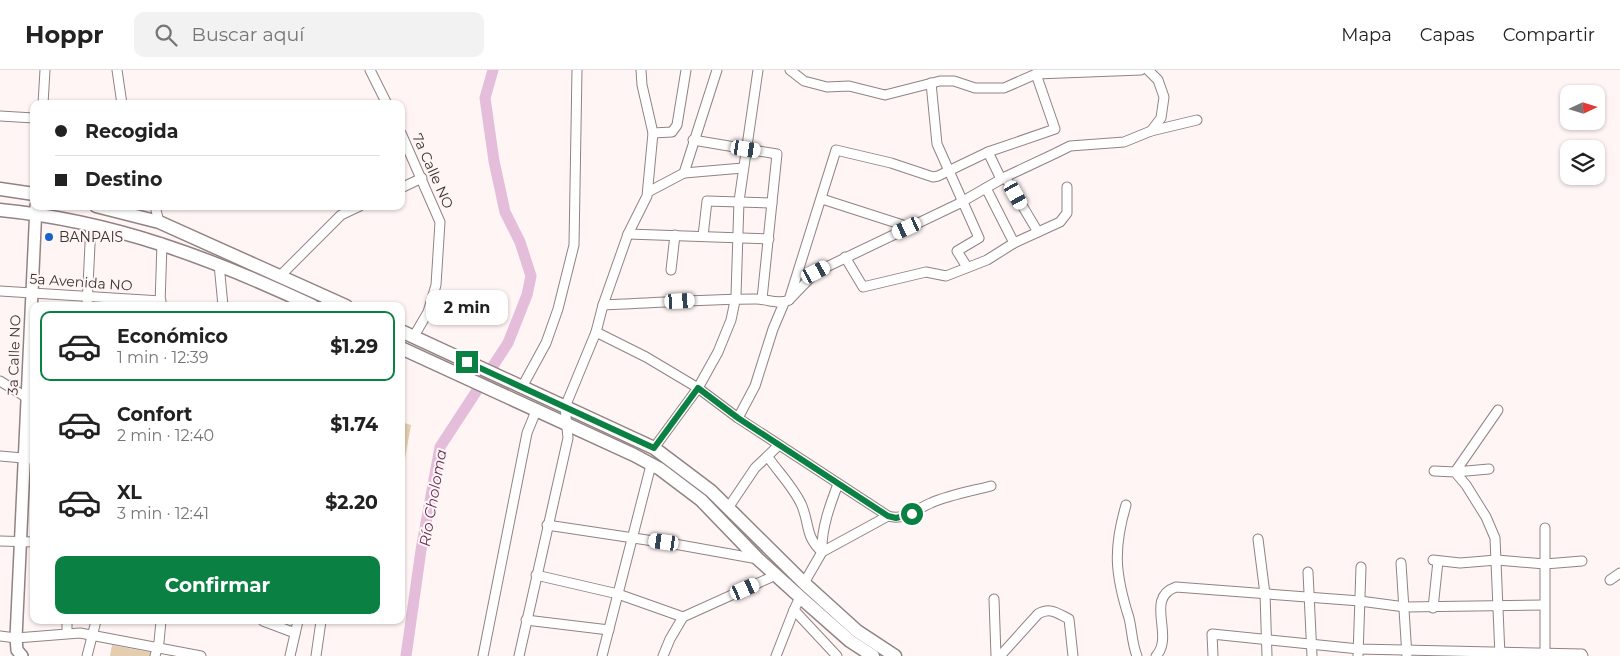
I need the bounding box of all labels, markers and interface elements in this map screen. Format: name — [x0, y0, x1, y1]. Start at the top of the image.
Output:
search box — [134, 12, 484, 57]
text: Hoppr — [25, 20, 104, 49]
icon: search — [152, 21, 180, 49]
text: Buscar aquí — [192, 23, 304, 46]
text: Mapa — [1341, 24, 1392, 46]
text: Capas — [1420, 24, 1475, 46]
text: Compartir — [1503, 24, 1595, 46]
north arrow — [1560, 85, 1605, 130]
map controls — [1560, 85, 1605, 185]
text: Recogida — [85, 120, 178, 143]
street label: 7a Calle NO — [408, 131, 458, 212]
car — [730, 139, 761, 159]
button: layers — [1560, 140, 1605, 185]
text: Destino — [85, 168, 162, 191]
car — [1002, 178, 1029, 212]
car — [890, 215, 923, 241]
place label: BANPAIS — [59, 228, 123, 246]
marker: BANPAIS — [43, 231, 55, 243]
car — [799, 258, 832, 286]
street label: 5a Avenida NO — [29, 269, 133, 295]
callout: 2 min — [426, 290, 508, 324]
car — [664, 293, 695, 309]
text: 2 min — [444, 298, 490, 317]
street label: 3a Calle NO — [4, 314, 24, 396]
icon: car — [57, 324, 102, 369]
text: Económico — [117, 325, 228, 348]
text: $1.29 — [330, 335, 378, 358]
text: 1 min · 12:39 — [117, 348, 209, 367]
route end — [456, 351, 478, 373]
icon: car — [57, 402, 102, 447]
text: Confort — [117, 403, 192, 426]
text: $1.74 — [330, 413, 378, 436]
text: 2 min · 12:40 — [117, 426, 214, 445]
water label: Río Choloma — [415, 448, 450, 548]
icon: car — [57, 480, 102, 525]
text: XL — [117, 481, 142, 504]
text: $2.20 — [325, 491, 378, 514]
route start — [901, 503, 923, 525]
text: 3 min · 12:41 — [117, 504, 209, 523]
car — [648, 532, 679, 552]
button: Confirmar — [55, 556, 380, 614]
car — [728, 576, 761, 602]

